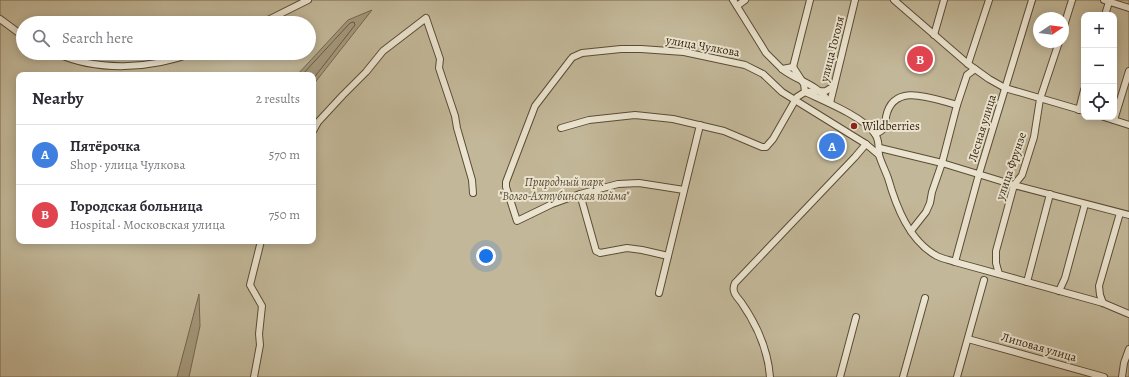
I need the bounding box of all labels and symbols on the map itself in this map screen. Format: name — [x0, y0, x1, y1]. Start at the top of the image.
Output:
north arrow — [1033, 12, 1069, 48]
street label: улица Гоголя — [816, 14, 848, 84]
street label: улица Чулкова — [664, 31, 742, 60]
pin: B — [907, 44, 933, 74]
street label: Лесная улица — [964, 92, 1000, 164]
place label: Wildberries — [861, 118, 920, 134]
marker: Wildberries — [849, 121, 859, 131]
street label: улица Фрунзе — [992, 130, 1030, 203]
pin: A — [819, 131, 845, 161]
park label: Природный парк "Волго-Ахтубинская пойма" — [499, 174, 630, 204]
your location — [476, 246, 496, 266]
street label: Липовая улица — [999, 329, 1079, 366]

